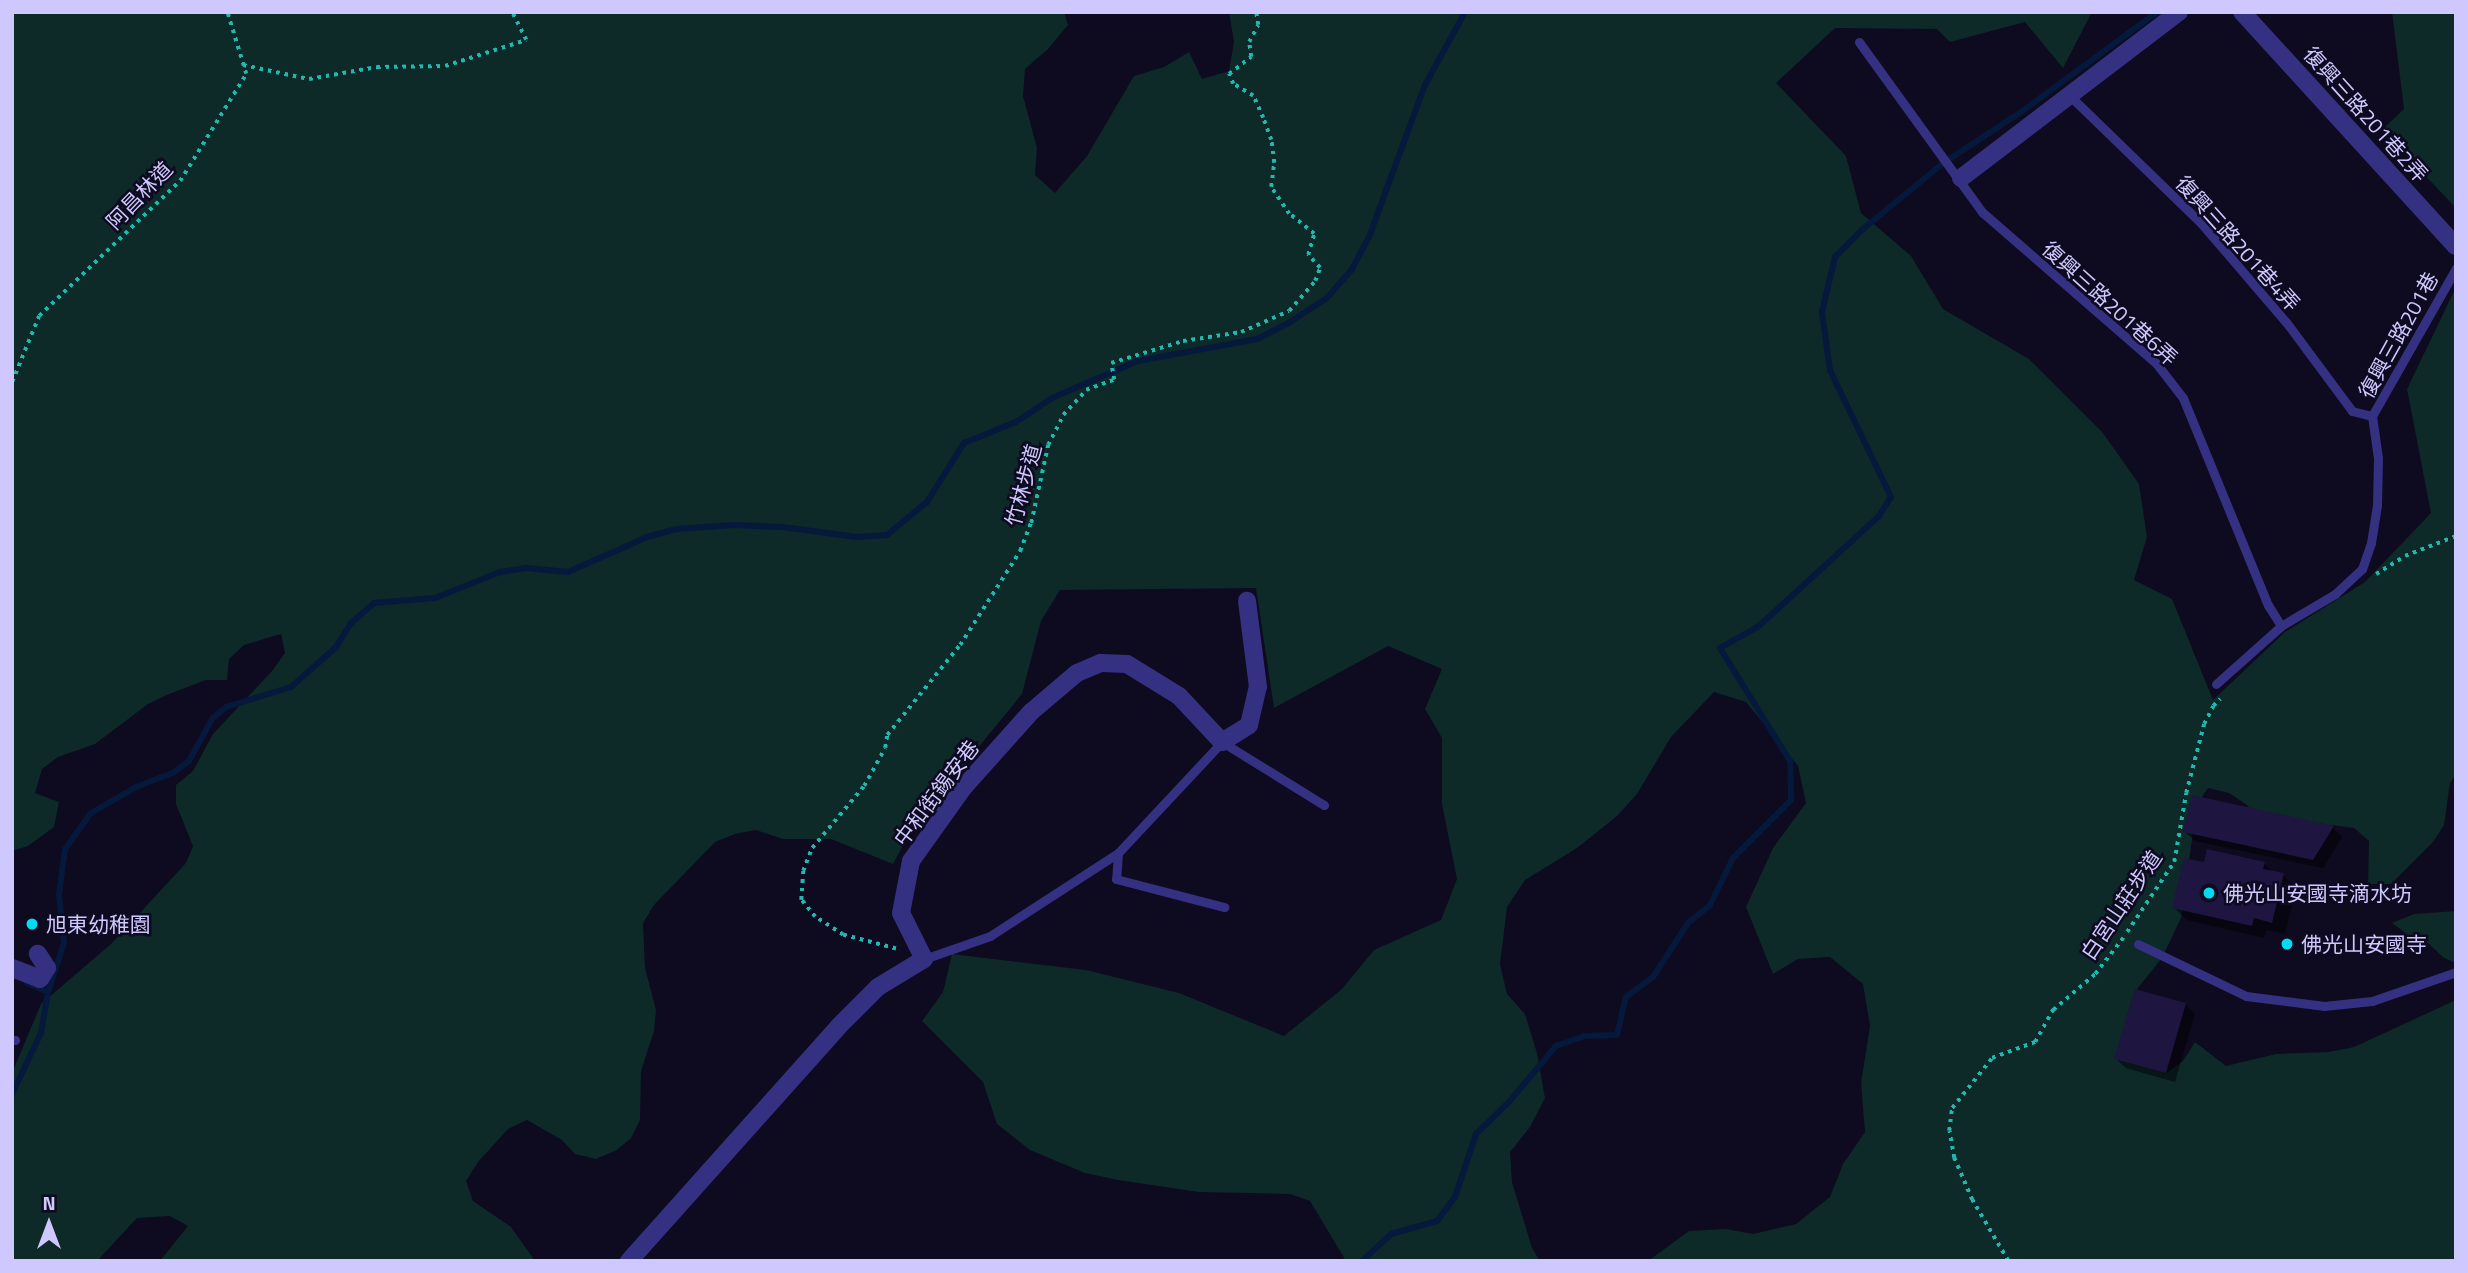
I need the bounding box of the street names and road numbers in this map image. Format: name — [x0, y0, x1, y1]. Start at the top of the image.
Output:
street label: 復興三路201巷2弄 — [2299, 41, 2433, 187]
street label: 阿昌林道 — [101, 156, 177, 234]
street label: 復興三路201巷4弄 — [2171, 170, 2305, 316]
street label: 復興三路201巷6弄 — [2037, 236, 2183, 370]
street label: 復興三路201巷 — [2353, 268, 2443, 402]
street label: 竹林步道 — [1000, 441, 1046, 529]
street label: 中和街錫安巷 — [888, 735, 984, 851]
street label: 白宮山莊步道 — [2075, 846, 2167, 964]

